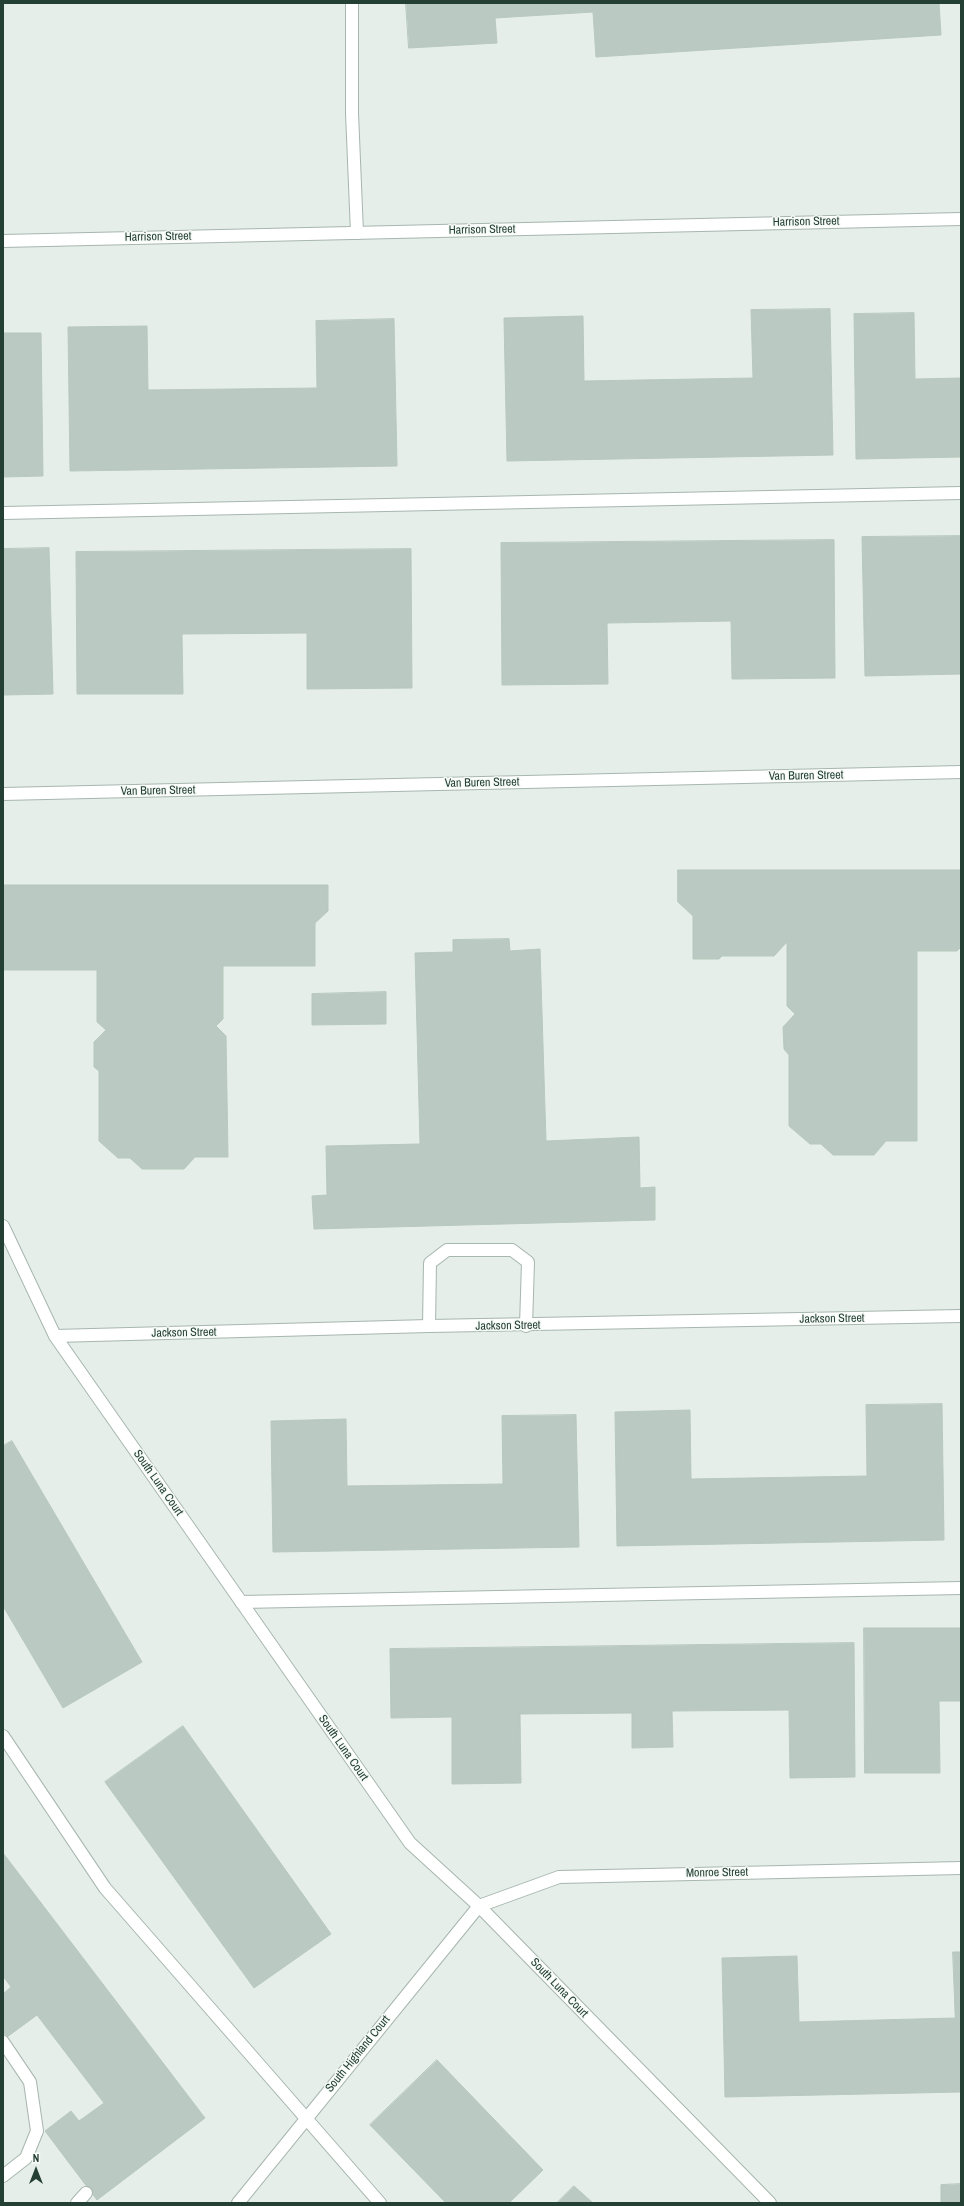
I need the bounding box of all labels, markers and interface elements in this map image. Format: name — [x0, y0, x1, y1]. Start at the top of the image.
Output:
street label: Harrison Street — [773, 214, 839, 230]
street label: Harrison Street — [449, 222, 515, 238]
street label: Harrison Street — [125, 229, 191, 245]
street label: Van Buren Street — [768, 768, 844, 784]
street label: Van Buren Street — [444, 775, 520, 791]
street label: Van Buren Street — [120, 783, 196, 799]
street label: Jackson Street — [799, 1311, 865, 1327]
street label: Jackson Street — [475, 1318, 541, 1334]
street label: Jackson Street — [151, 1325, 217, 1341]
street label: South Luna Court — [130, 1447, 186, 1519]
street label: South Luna Court — [315, 1712, 371, 1784]
street label: Monroe Street — [686, 1865, 748, 1881]
street label: South Luna Court — [527, 1955, 591, 2021]
street label: South Highland Court — [323, 2013, 393, 2095]
north arrow — [16, 2150, 56, 2190]
text: N — [33, 2151, 39, 2165]

